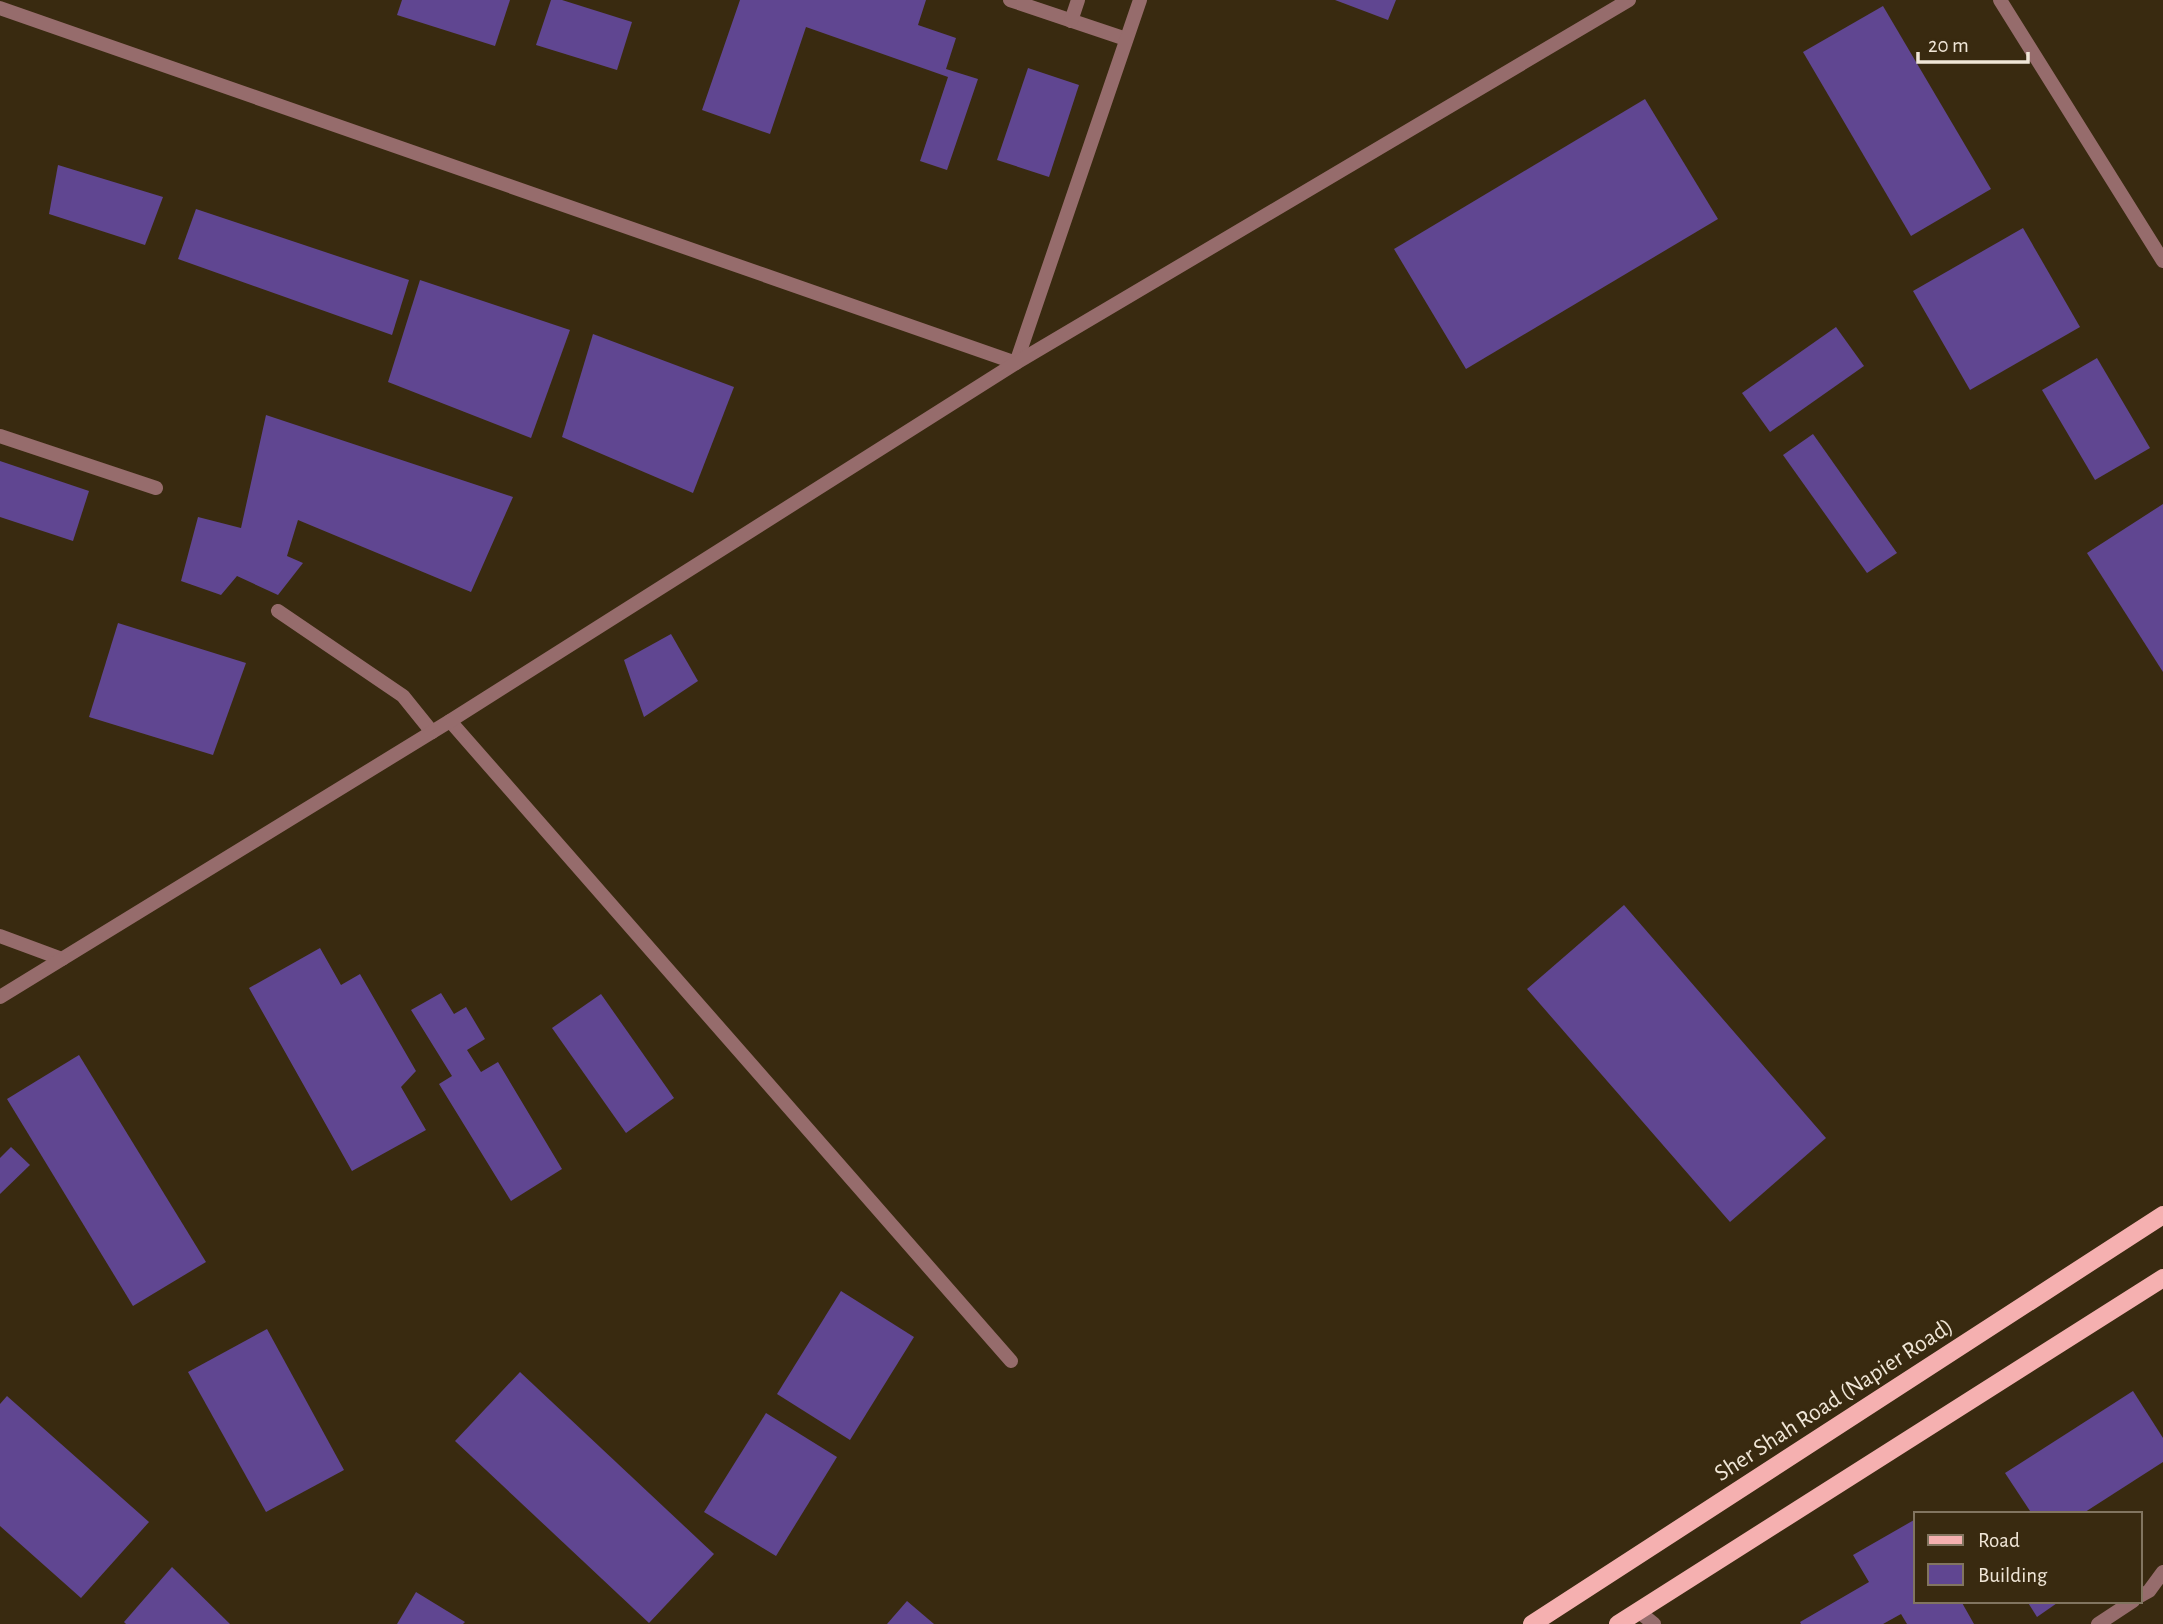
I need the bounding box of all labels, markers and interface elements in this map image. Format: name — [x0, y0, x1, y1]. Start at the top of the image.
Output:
scale bar — [1918, 21, 2028, 65]
text: 20 m — [1928, 35, 1969, 56]
street label: Sher Shah Road (Napier Road) — [1710, 1314, 1958, 1486]
legend — [1914, 1512, 2142, 1603]
text: Road — [1978, 1530, 2020, 1551]
text: Building — [1978, 1565, 2048, 1586]

